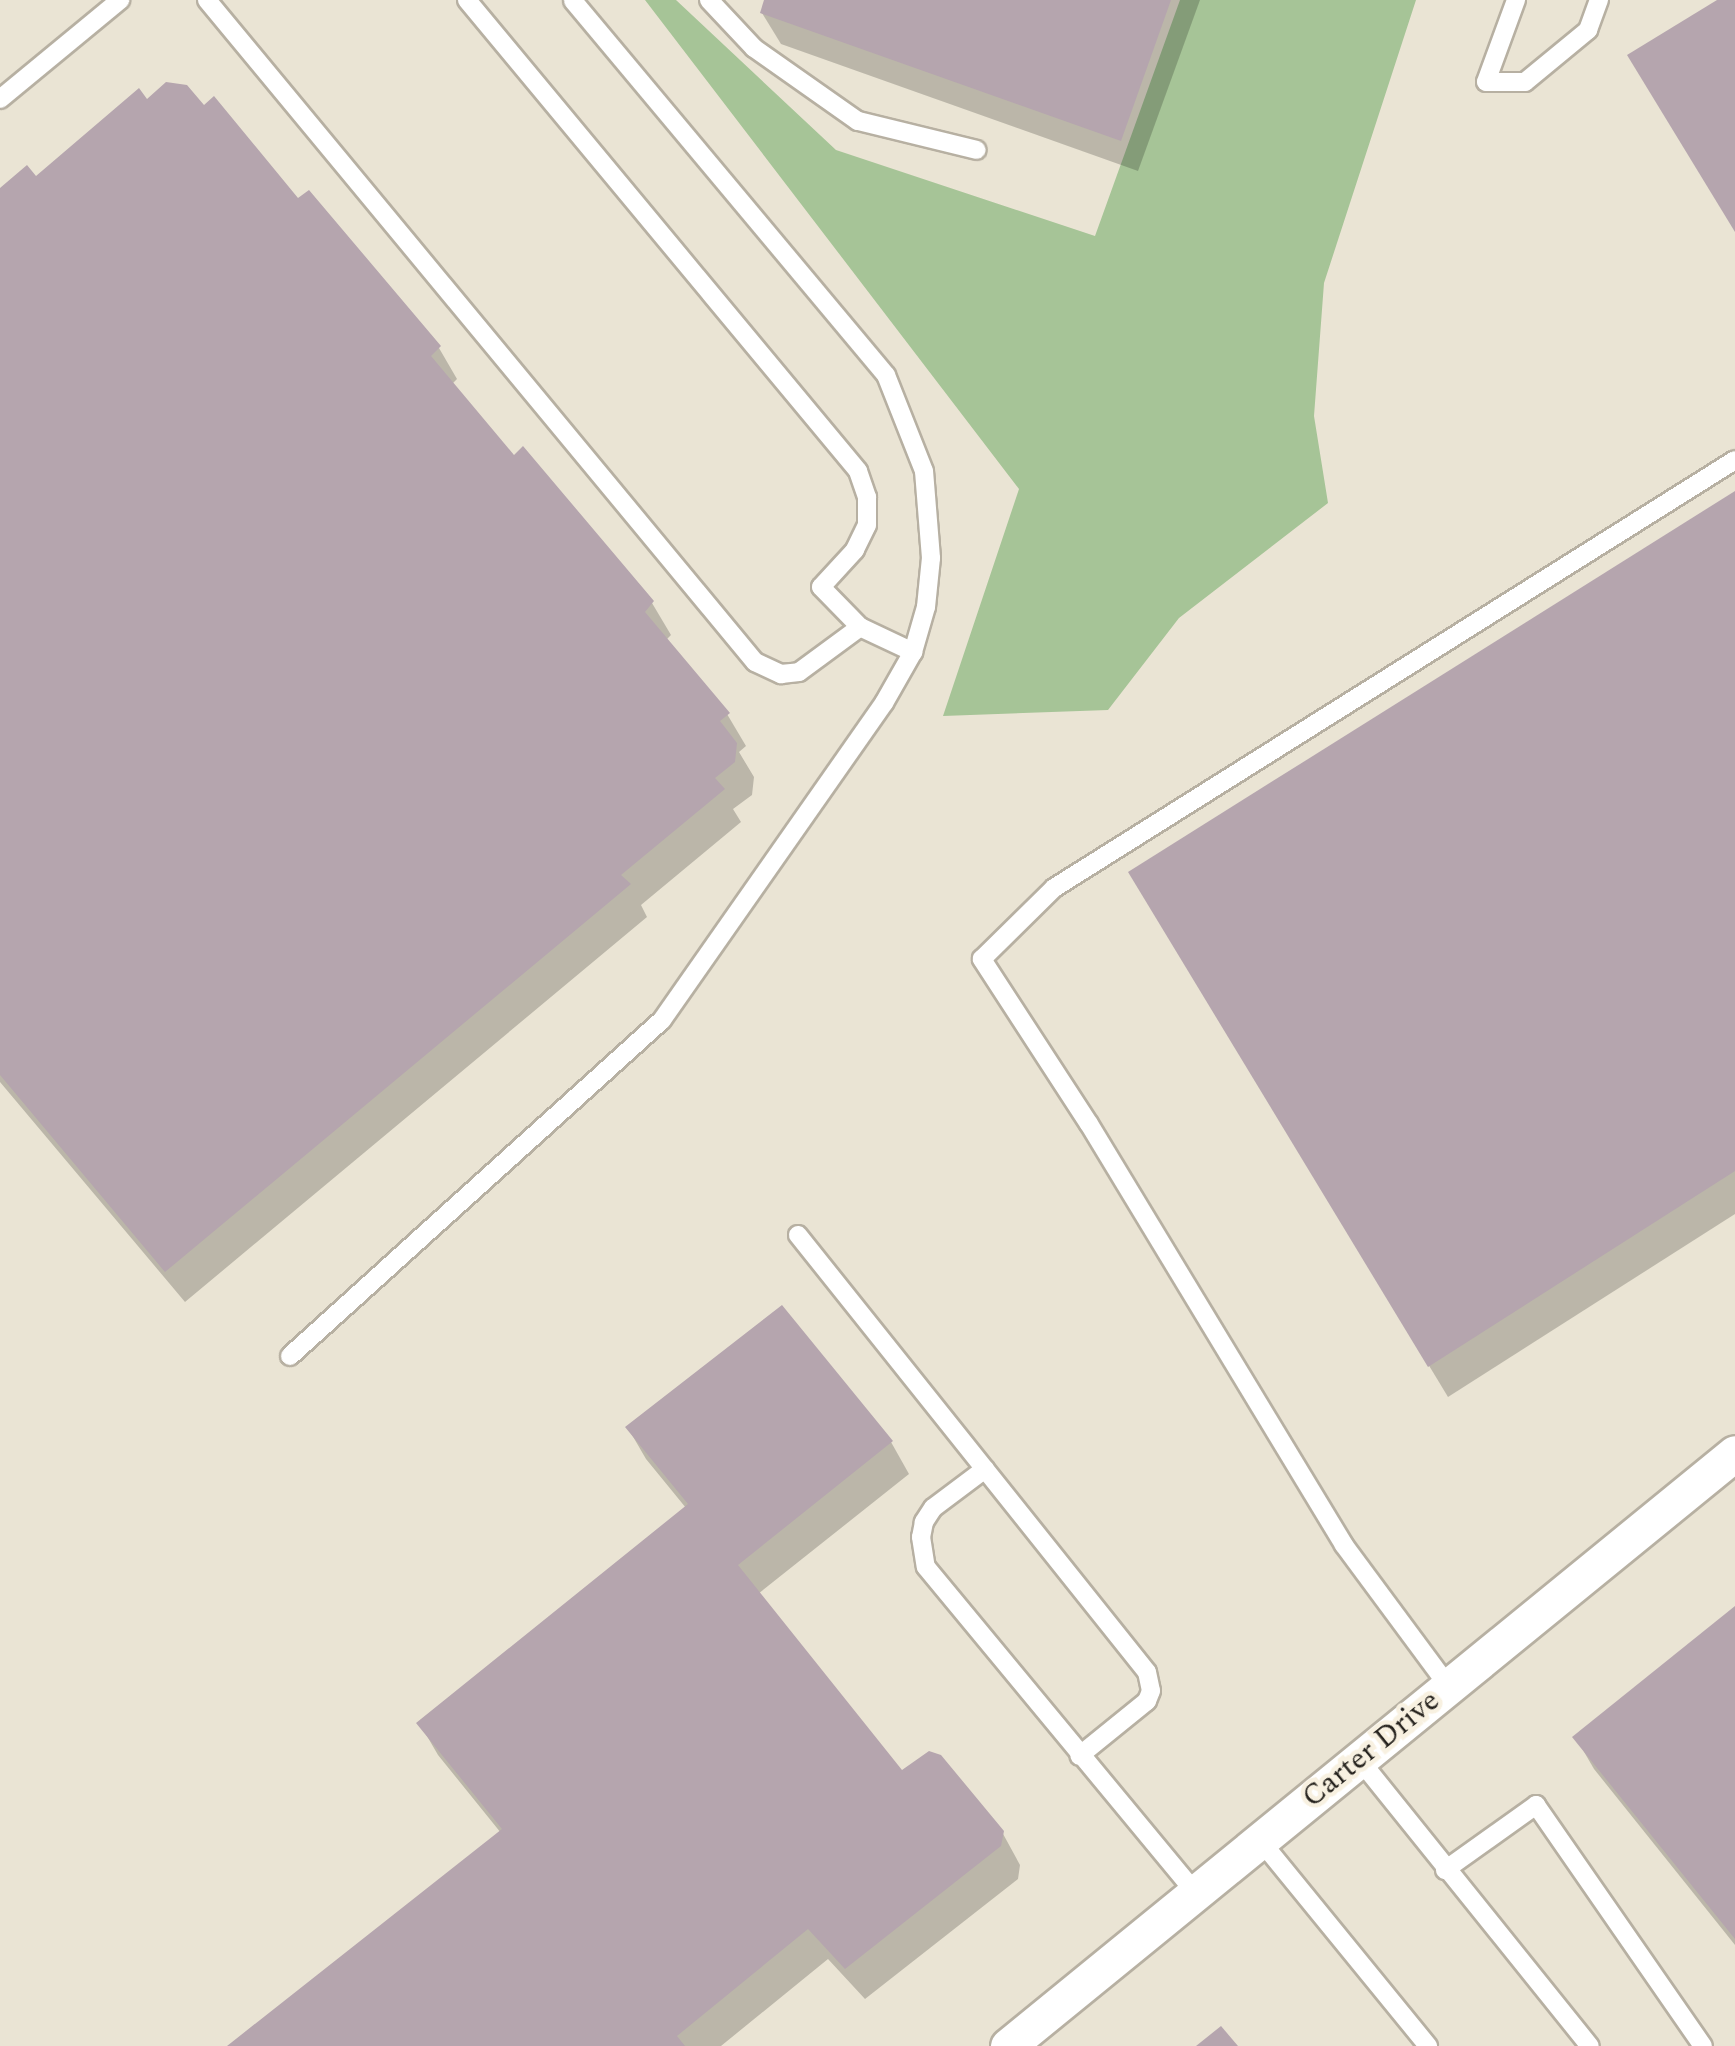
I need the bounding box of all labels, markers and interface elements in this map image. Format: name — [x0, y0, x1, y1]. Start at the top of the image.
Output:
street label: Carter Drive — [1295, 1683, 1447, 1815]

